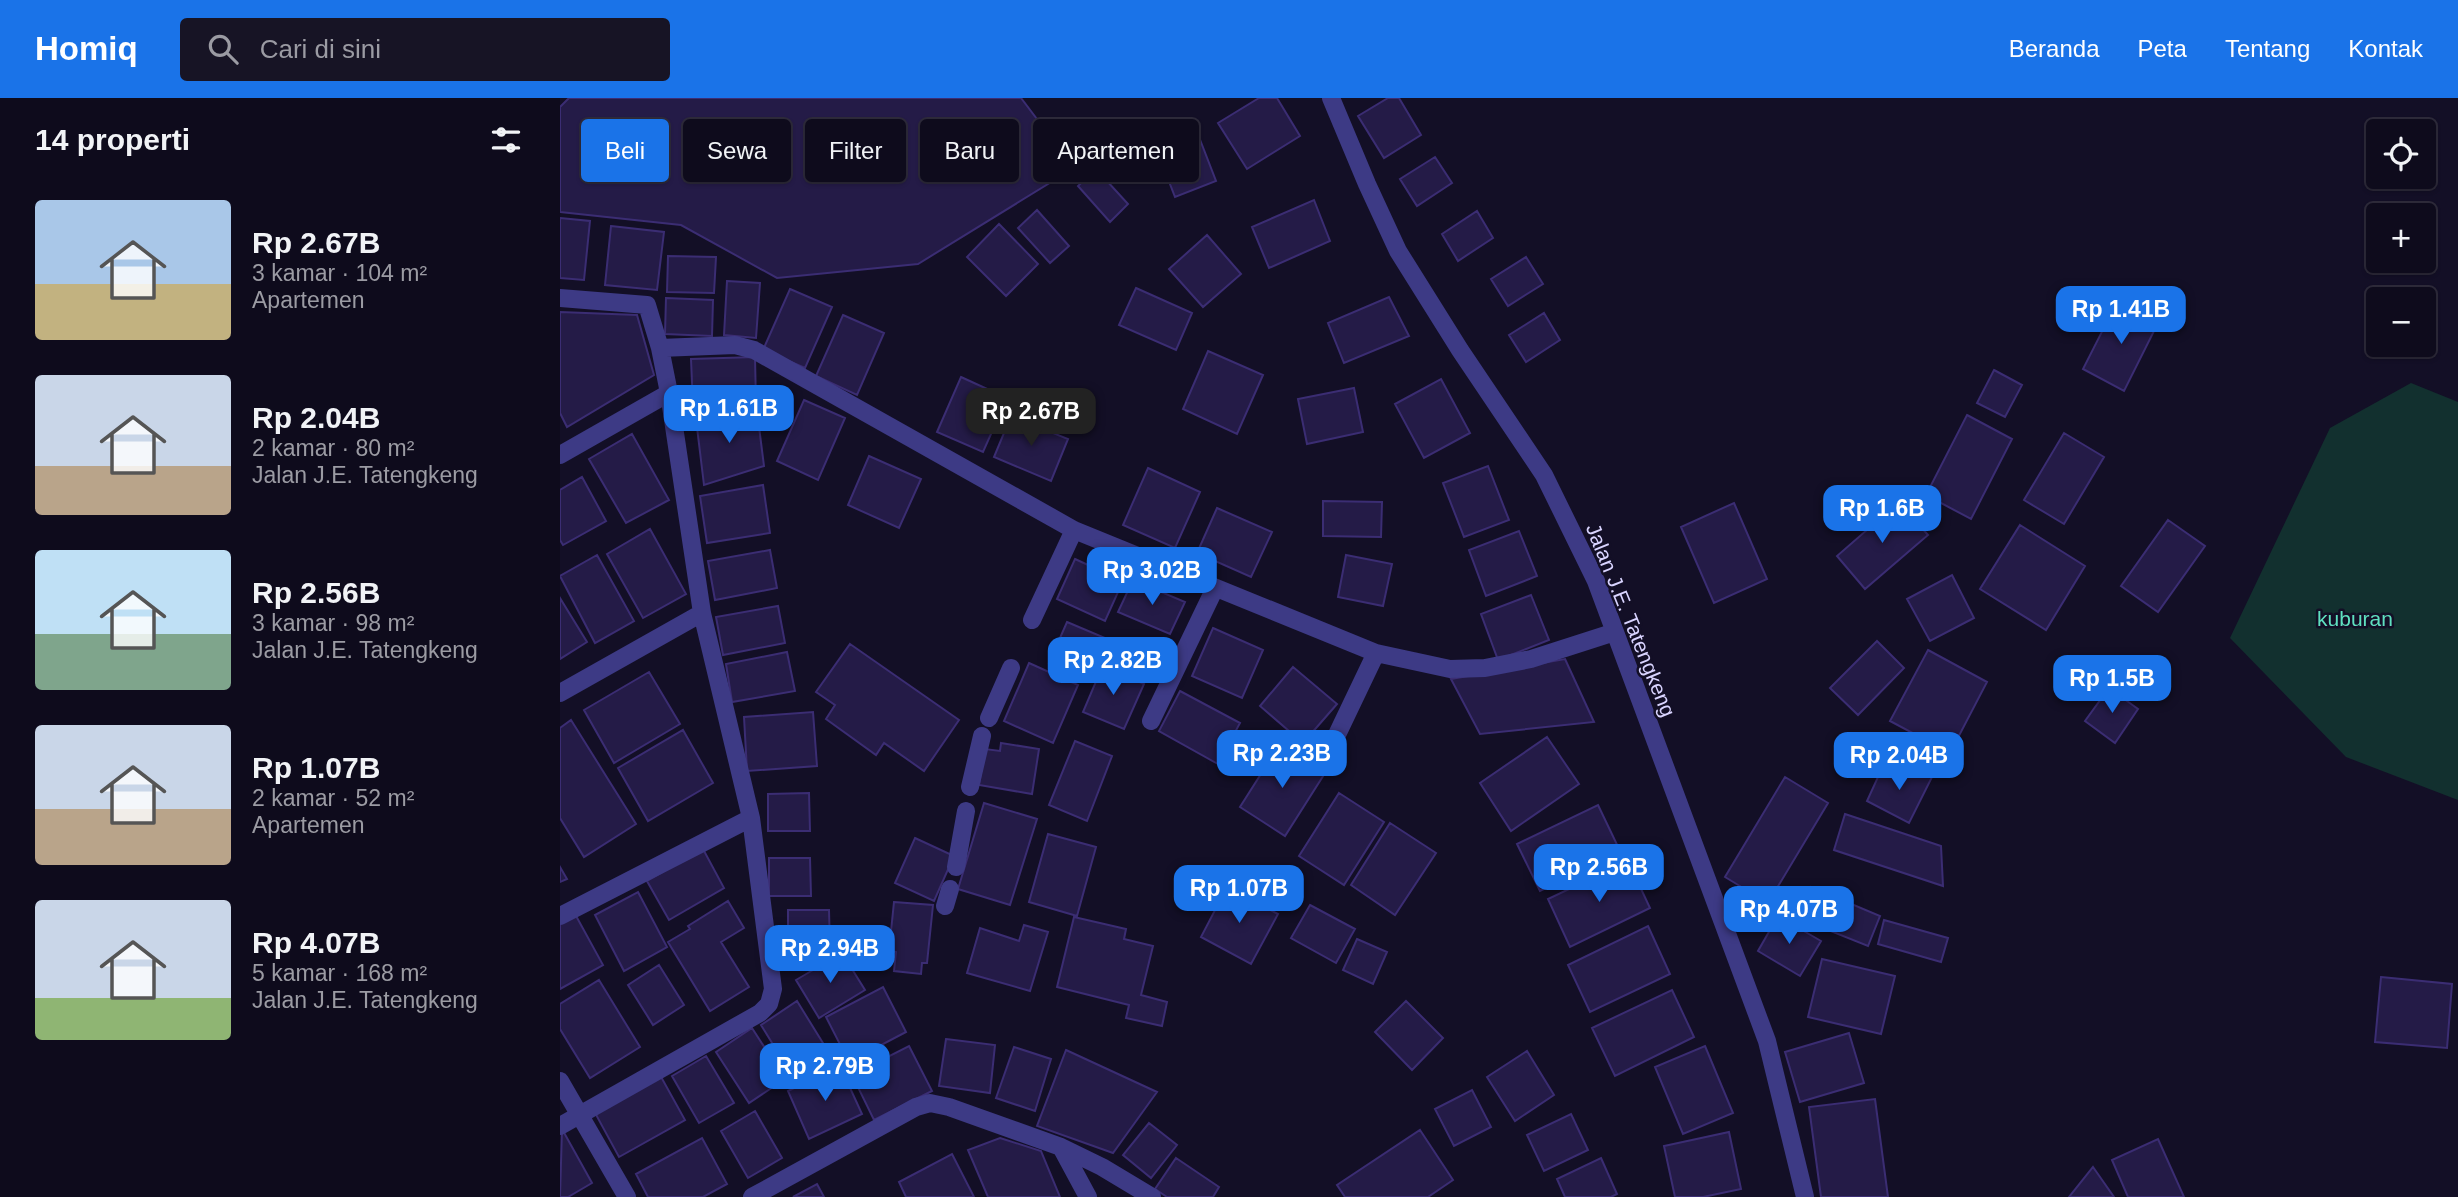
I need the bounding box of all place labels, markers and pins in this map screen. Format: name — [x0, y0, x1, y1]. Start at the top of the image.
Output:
pin: Rp 1.41B — [2049, 286, 2193, 346]
pin: Rp 1.61B — [657, 386, 801, 445]
pin: Rp 2.67B — [959, 388, 1103, 448]
pin: Rp 1.6B — [1817, 486, 1947, 545]
pin: Rp 3.02B — [1080, 547, 1224, 607]
pin: Rp 2.82B — [1041, 638, 1185, 697]
pin: Rp 1.5B — [2047, 656, 2177, 715]
pin: Rp 2.23B — [1210, 730, 1354, 790]
pin: Rp 2.04B — [1827, 732, 1971, 792]
pin: Rp 2.56B — [1527, 844, 1671, 904]
pin: Rp 1.07B — [1167, 866, 1311, 925]
pin: Rp 4.07B — [1717, 886, 1861, 946]
pin: Rp 2.94B — [758, 926, 902, 985]
pin: Rp 2.79B — [753, 1044, 897, 1103]

